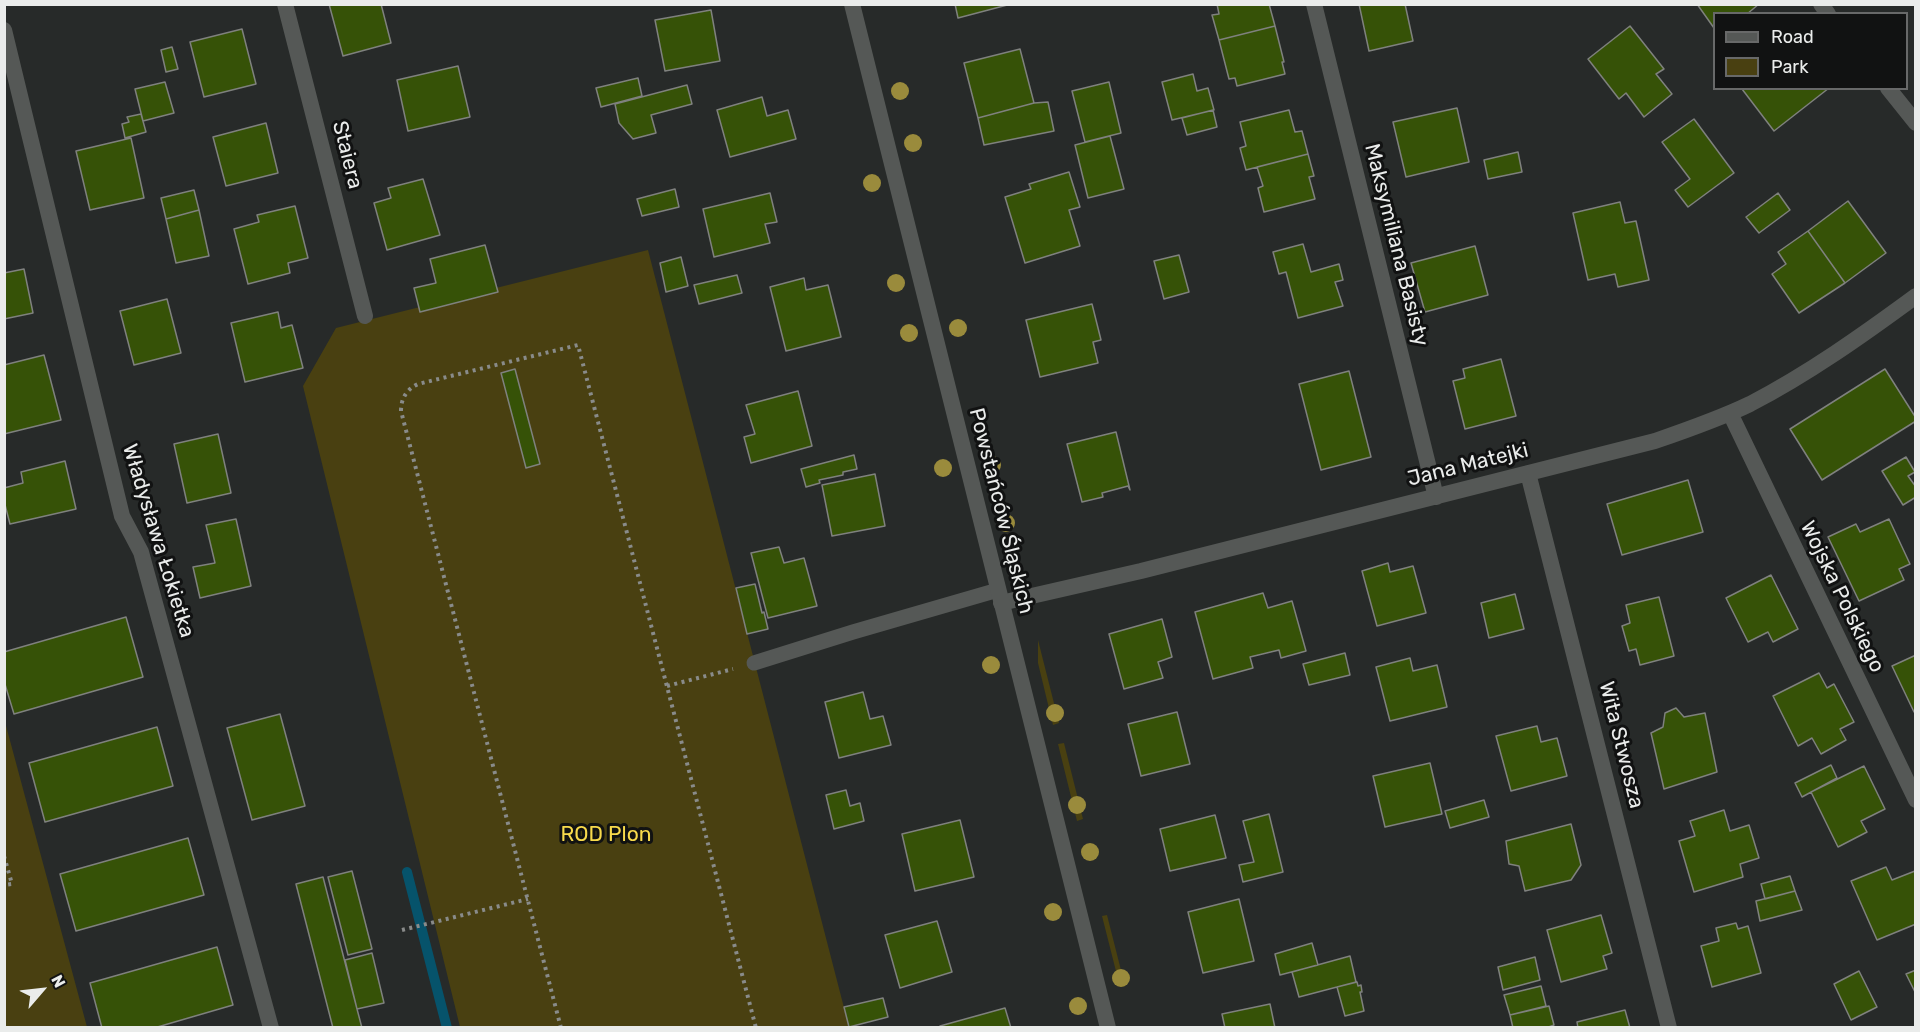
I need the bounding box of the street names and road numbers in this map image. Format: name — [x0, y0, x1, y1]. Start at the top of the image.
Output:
street label: Staiera — [326, 118, 368, 192]
street label: Maksymiliana Basisty — [1359, 141, 1433, 349]
street label: Powstańców Śląskich — [963, 406, 1039, 616]
street label: Jana Matejki — [1405, 438, 1531, 492]
street label: Władysława Łokietka — [117, 441, 199, 641]
street label: Wojska Polskiego — [1794, 517, 1890, 677]
street label: Wita Stwosza — [1593, 679, 1649, 811]

